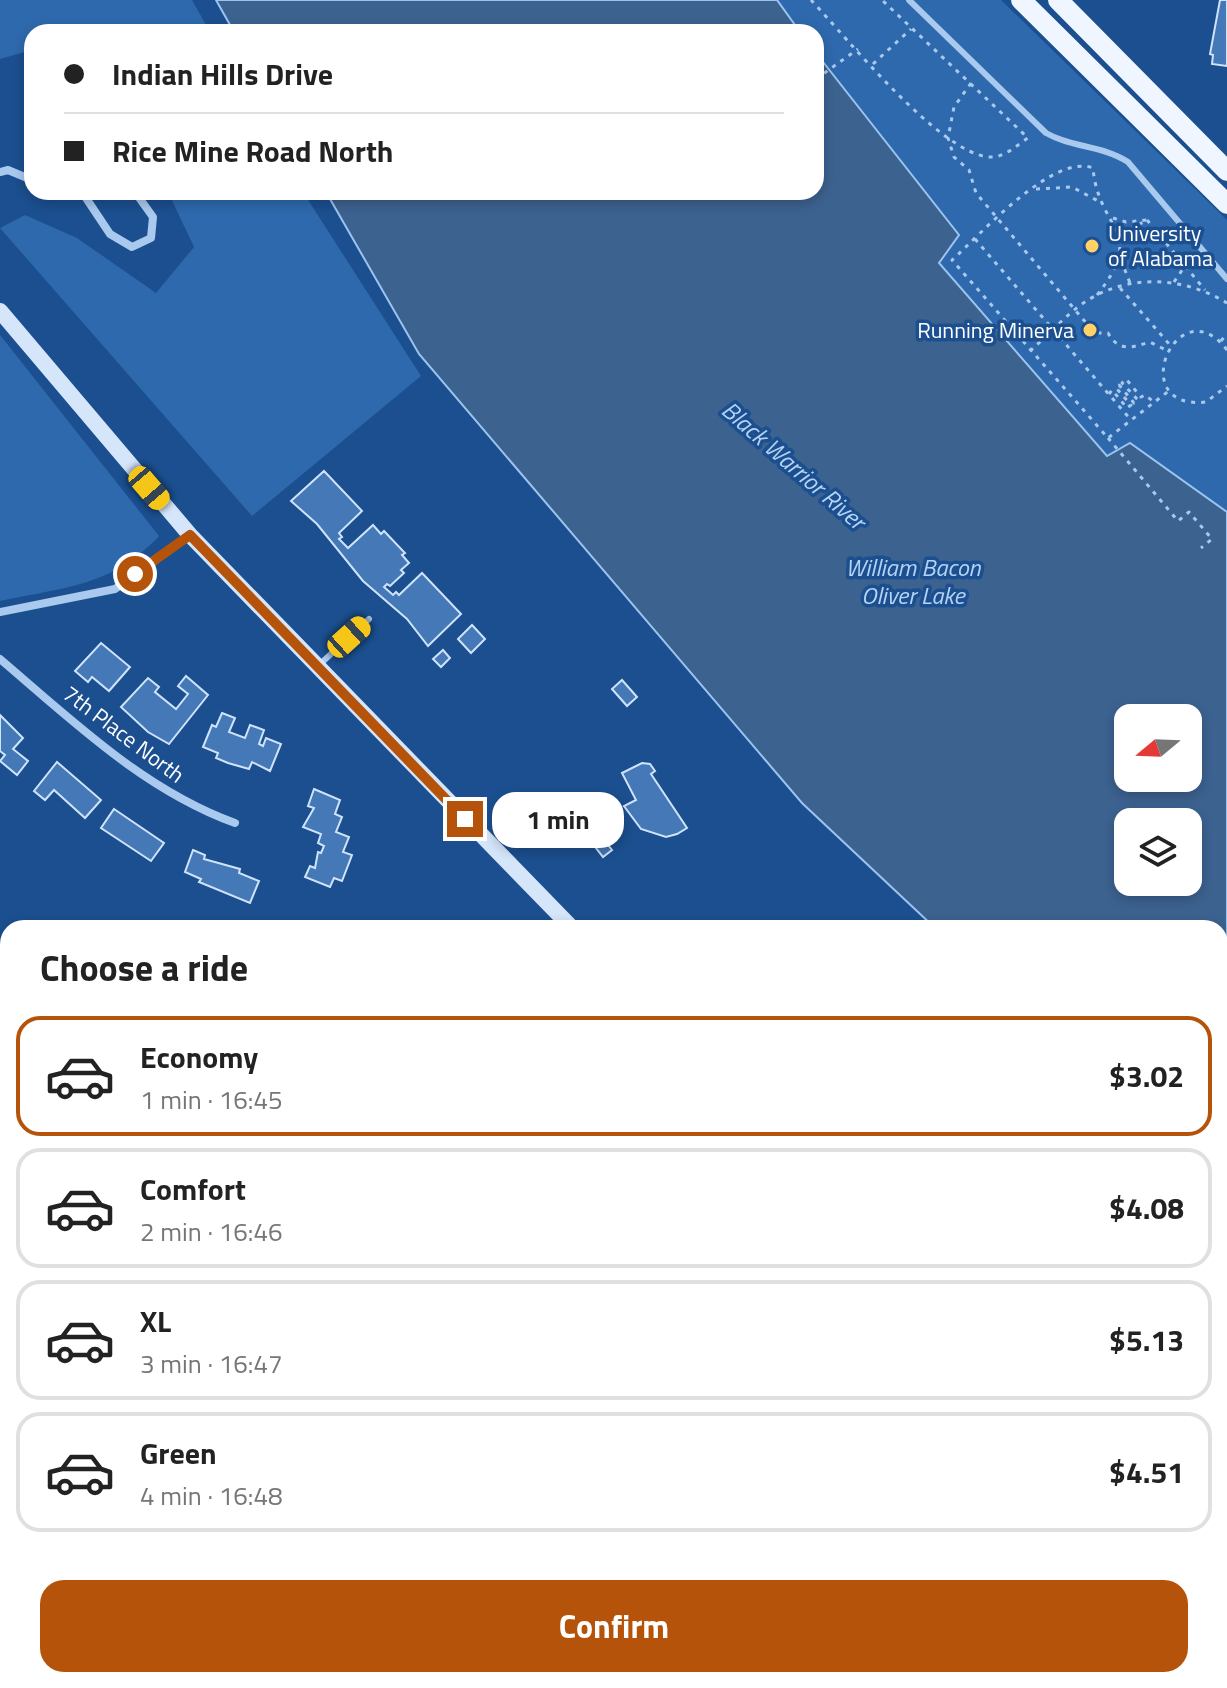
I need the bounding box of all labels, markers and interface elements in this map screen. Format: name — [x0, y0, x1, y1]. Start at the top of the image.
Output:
text: Indian Hills Drive — [112, 51, 333, 97]
text: Rice Mine Road North — [112, 128, 393, 174]
place label: University of Alabama — [1108, 216, 1213, 275]
marker: University of Alabama — [1083, 237, 1101, 255]
place label: Running Minerva — [917, 313, 1074, 347]
marker: Running Minerva — [1081, 321, 1099, 339]
water label: Black Warrior River — [714, 392, 877, 540]
car — [124, 462, 174, 514]
water label: William Bacon Oliver Lake — [845, 549, 982, 613]
route start — [117, 556, 153, 592]
car — [323, 612, 375, 662]
street label: 7th Place North — [56, 677, 192, 791]
north arrow — [1114, 704, 1202, 792]
map controls — [1114, 704, 1202, 896]
callout: 1 min — [493, 791, 625, 847]
text: 1 min — [526, 800, 590, 839]
route end — [447, 801, 483, 837]
button: layers — [1114, 808, 1202, 896]
text: Choose a ride — [40, 940, 248, 995]
text: Economy — [140, 1034, 258, 1080]
icon: car — [44, 1040, 116, 1112]
text: $3.02 — [1109, 1053, 1184, 1099]
text: 1 min · 16:45 — [140, 1080, 283, 1119]
text: Comfort — [140, 1166, 246, 1212]
icon: car — [44, 1172, 116, 1244]
text: $4.08 — [1109, 1185, 1184, 1231]
text: 2 min · 16:46 — [140, 1212, 283, 1251]
text: XL — [140, 1298, 171, 1344]
icon: car — [44, 1304, 116, 1376]
text: $5.13 — [1109, 1317, 1184, 1363]
text: 3 min · 16:47 — [140, 1344, 283, 1383]
text: Green — [140, 1430, 217, 1476]
icon: car — [44, 1436, 116, 1508]
text: $4.51 — [1109, 1449, 1184, 1495]
text: 4 min · 16:48 — [140, 1476, 283, 1515]
button: Confirm — [40, 1580, 1188, 1672]

